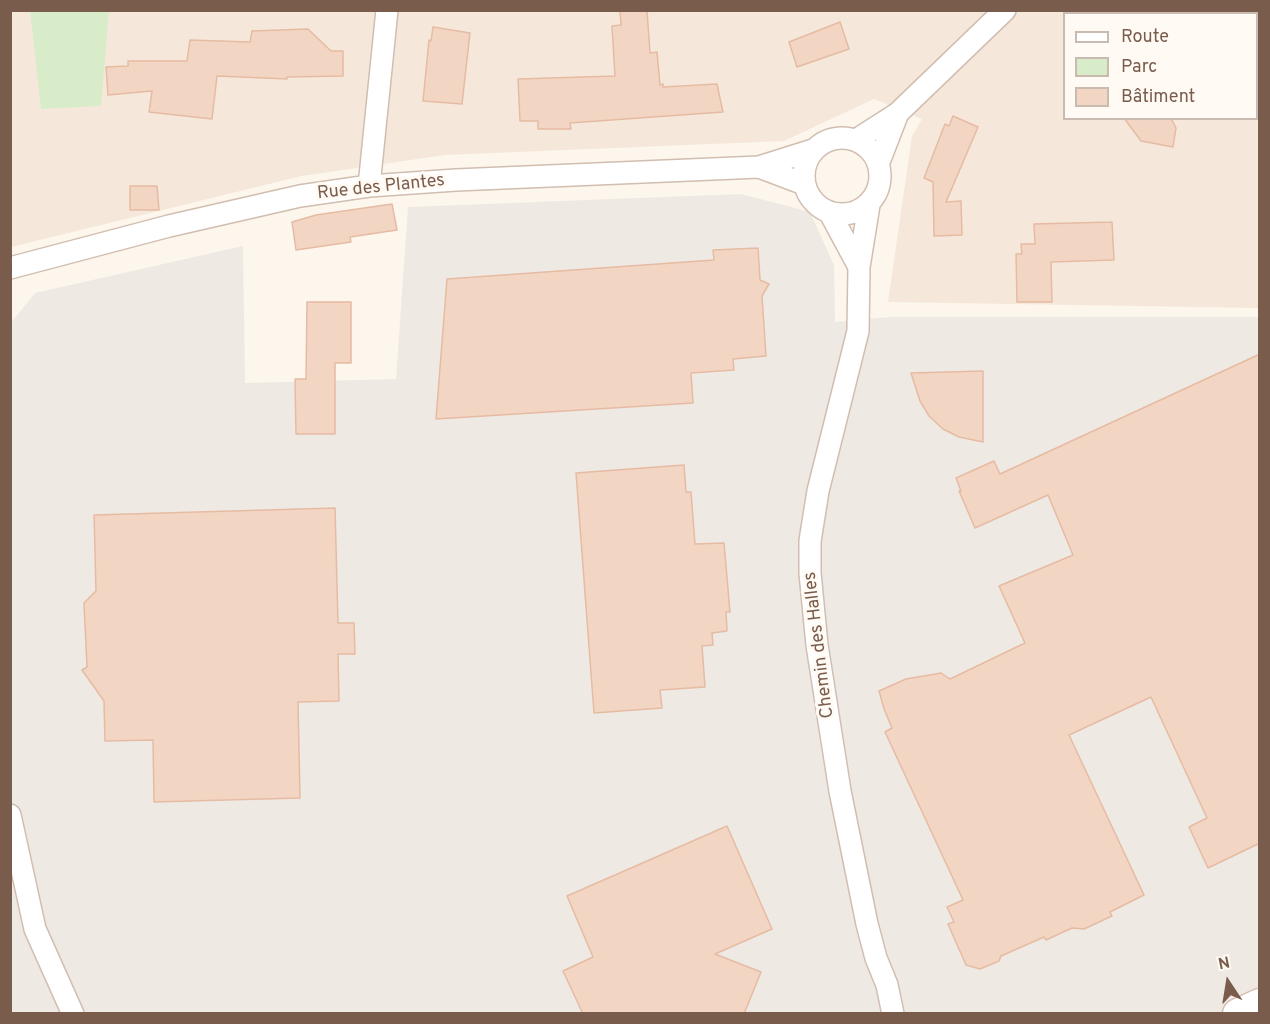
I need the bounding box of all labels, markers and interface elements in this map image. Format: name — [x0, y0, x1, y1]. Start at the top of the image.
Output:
legend — [1063, 12, 1258, 120]
text: Route — [1121, 26, 1169, 49]
text: Parc — [1121, 56, 1157, 79]
text: Bâtiment — [1121, 86, 1195, 109]
street label: Rue des Plantes — [316, 171, 446, 205]
street label: Chemin des Halles — [800, 571, 840, 719]
north arrow — [1198, 952, 1258, 1012]
text: N — [1217, 953, 1232, 975]

